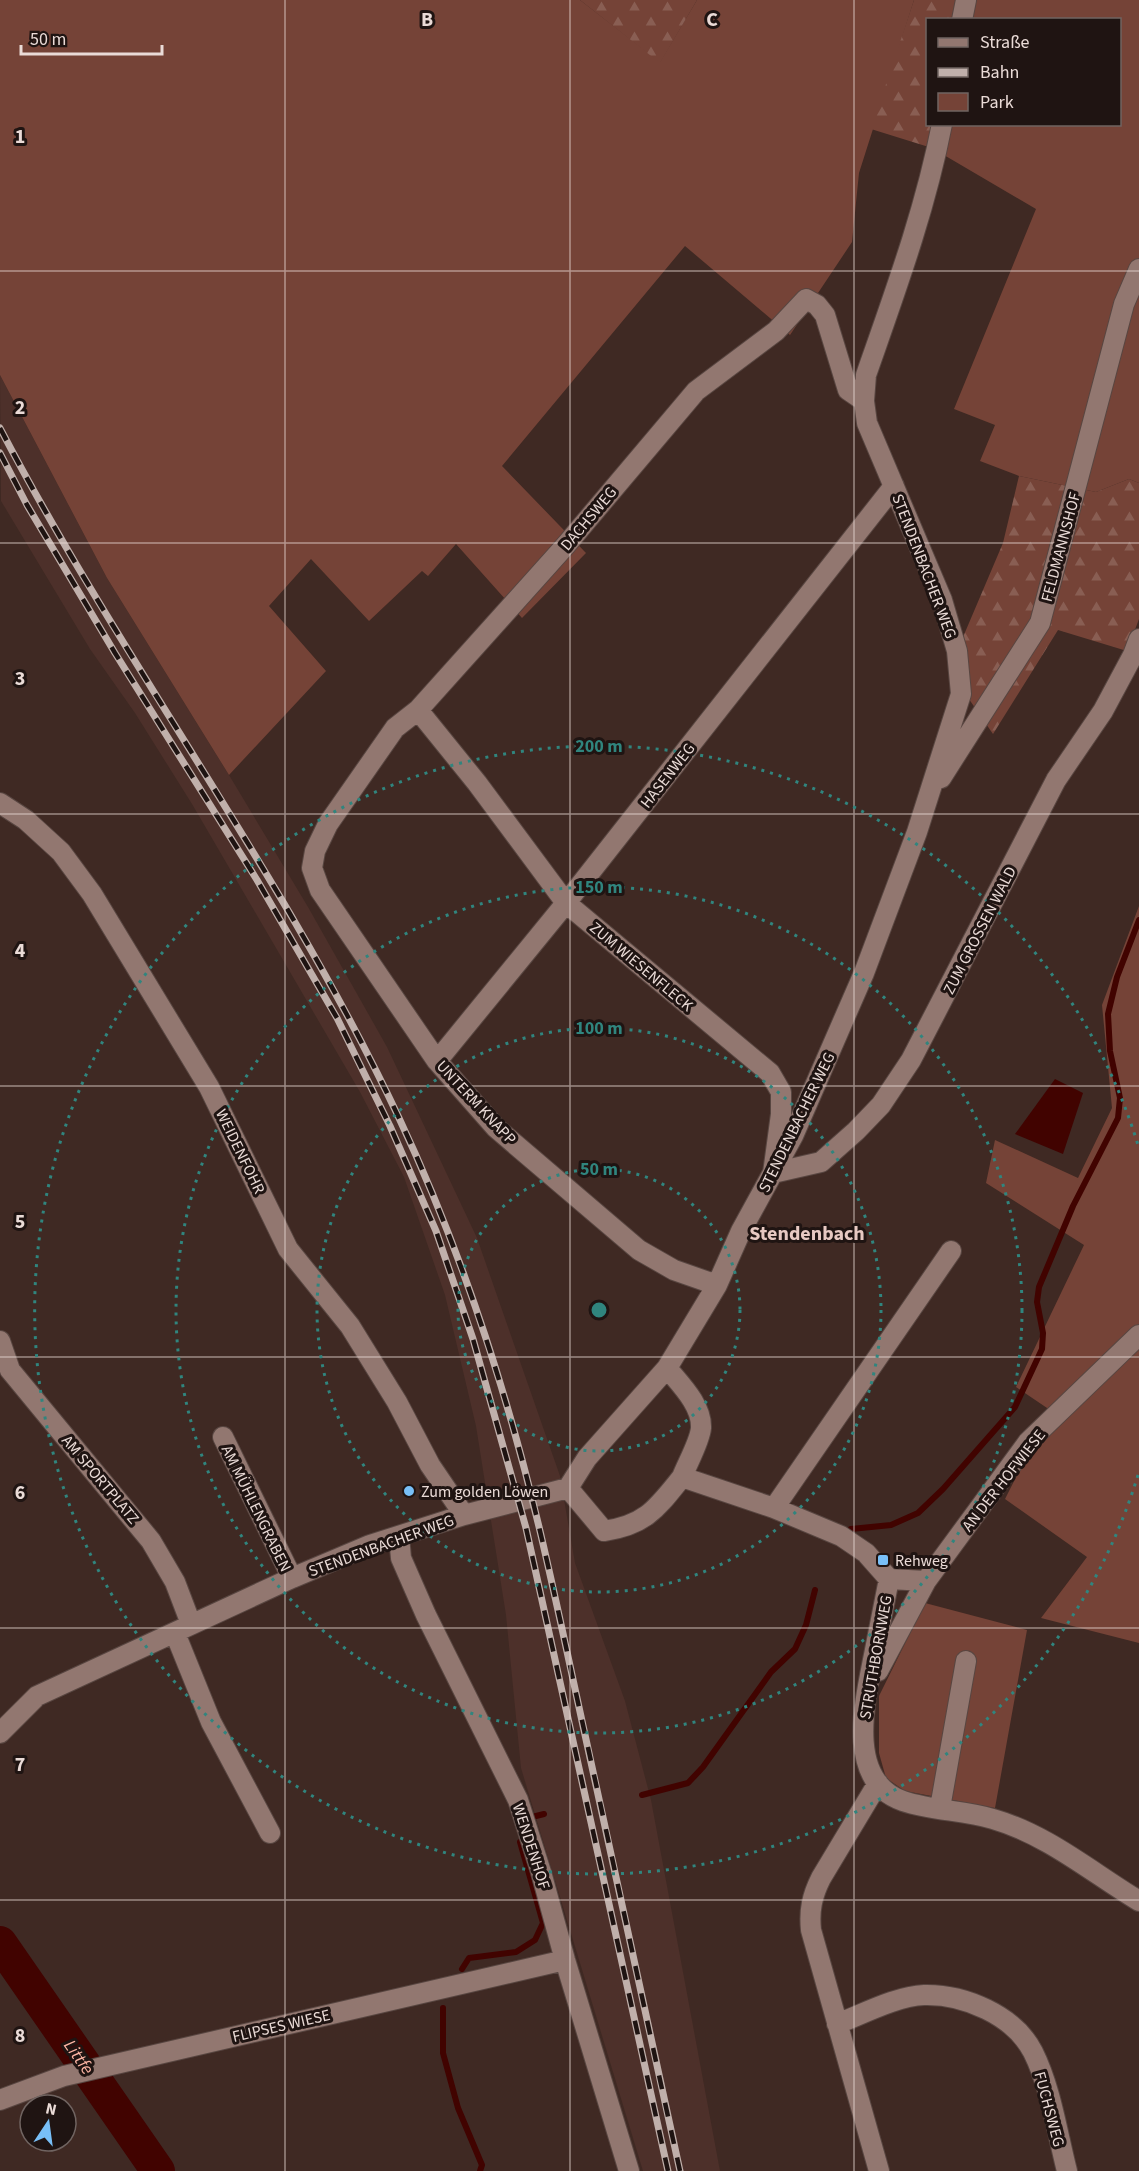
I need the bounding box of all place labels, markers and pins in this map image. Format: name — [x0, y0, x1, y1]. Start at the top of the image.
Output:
centre of rings — [589, 1300, 609, 1320]
place label: Zum golden Löwen — [421, 1481, 548, 1503]
marker: Zum golden Löwen — [402, 1484, 416, 1498]
place label: Rehweg — [895, 1550, 948, 1572]
marker: Rehweg — [876, 1553, 890, 1567]

